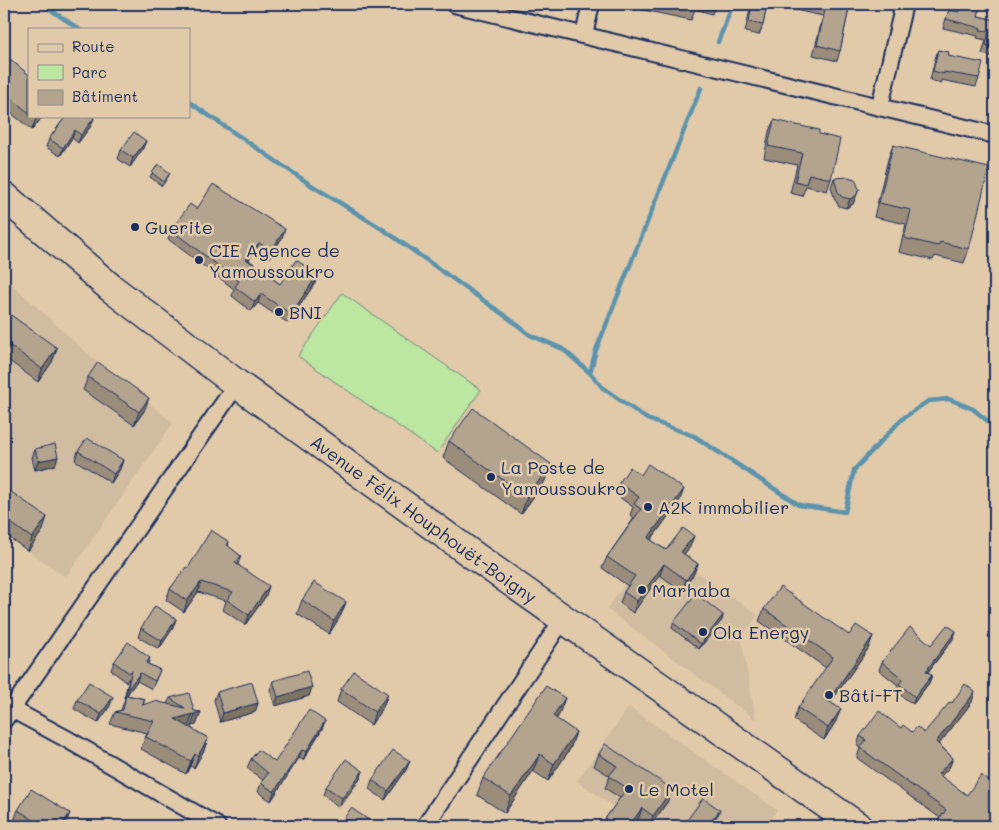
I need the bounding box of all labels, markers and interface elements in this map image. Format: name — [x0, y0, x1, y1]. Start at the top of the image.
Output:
legend — [28, 28, 190, 118]
text: Route — [72, 36, 115, 56]
text: Parc — [72, 62, 107, 82]
text: Bâtiment — [72, 86, 138, 106]
place label: Guerite — [145, 215, 213, 239]
marker: Guerite — [129, 221, 141, 233]
place label: CIE Agence de Yamoussoukro — [209, 238, 340, 283]
marker: CIE Agence de Yamoussoukro — [193, 254, 205, 266]
place label: BNI — [289, 300, 321, 324]
marker: BNI — [273, 306, 285, 318]
street label: Avenue Félix Houphouët-Boigny — [306, 429, 542, 608]
place label: La Poste de Yamoussoukro — [501, 455, 626, 500]
marker: La Poste de Yamoussoukro — [485, 471, 497, 483]
place label: A2K immobilier — [658, 495, 789, 519]
marker: A2K immobilier — [642, 501, 654, 513]
place label: Marhaba — [652, 578, 731, 602]
marker: Marhaba — [636, 584, 648, 596]
place label: Ola Energy — [713, 620, 809, 644]
marker: Ola Energy — [697, 626, 709, 638]
place label: Bâti-FT — [839, 683, 903, 707]
marker: Bâti-FT — [823, 689, 835, 701]
place label: Le Motel — [639, 777, 714, 801]
marker: Le Motel — [623, 783, 635, 795]

